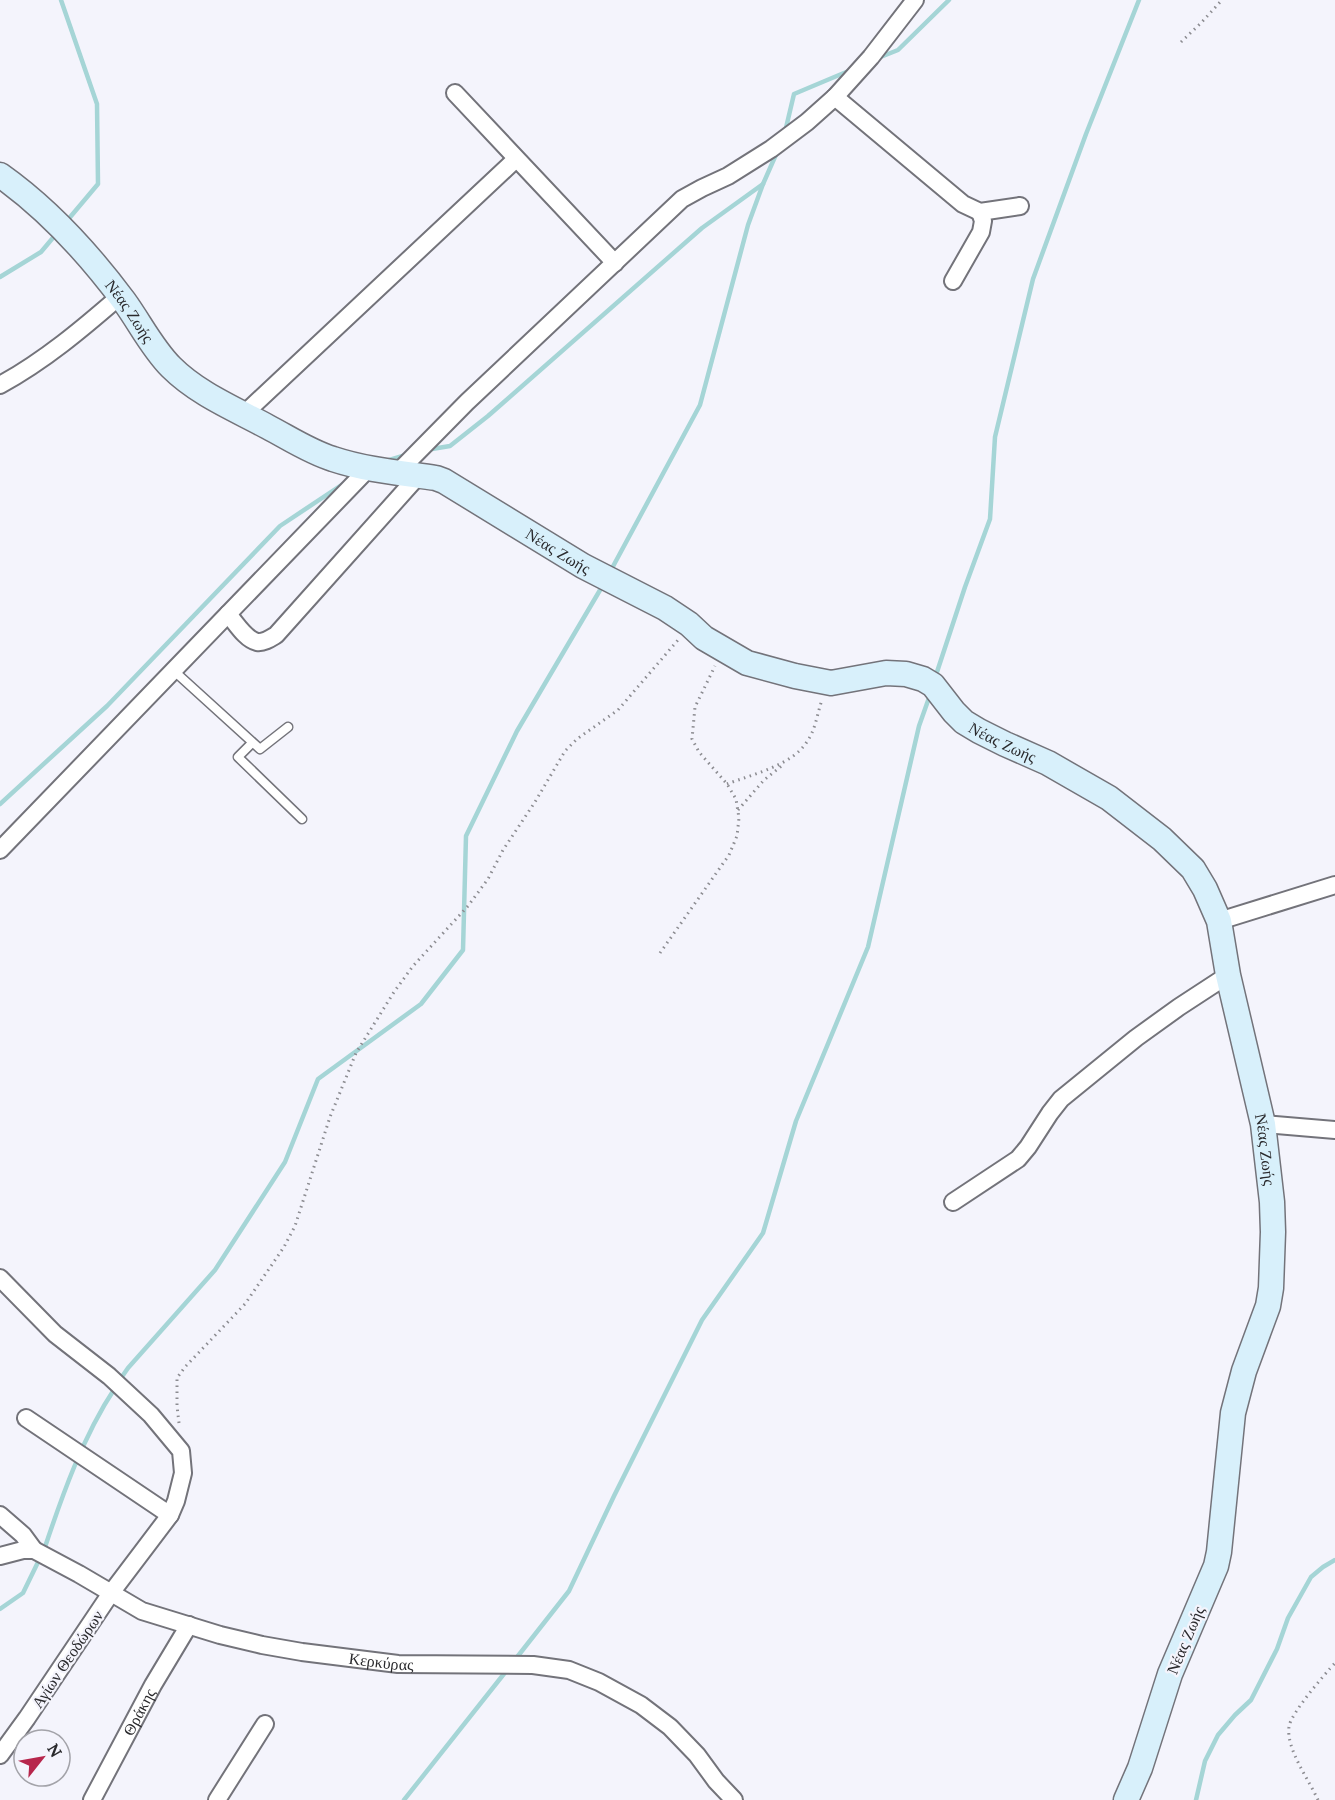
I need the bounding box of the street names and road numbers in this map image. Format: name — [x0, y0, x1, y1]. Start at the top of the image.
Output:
street label: Νέας Ζωής — [101, 275, 159, 347]
street label: Νέας Ζωής — [522, 523, 594, 578]
street label: Νέας Ζωής — [965, 717, 1040, 767]
street label: Νέας Ζωής — [1251, 1111, 1280, 1187]
street label: Νέας Ζωής — [1162, 1602, 1209, 1677]
street label: Αγίων Θεοδώρων — [27, 1606, 107, 1712]
street label: Κερκύρας — [348, 1648, 414, 1674]
street label: Θράκης — [118, 1684, 160, 1739]

